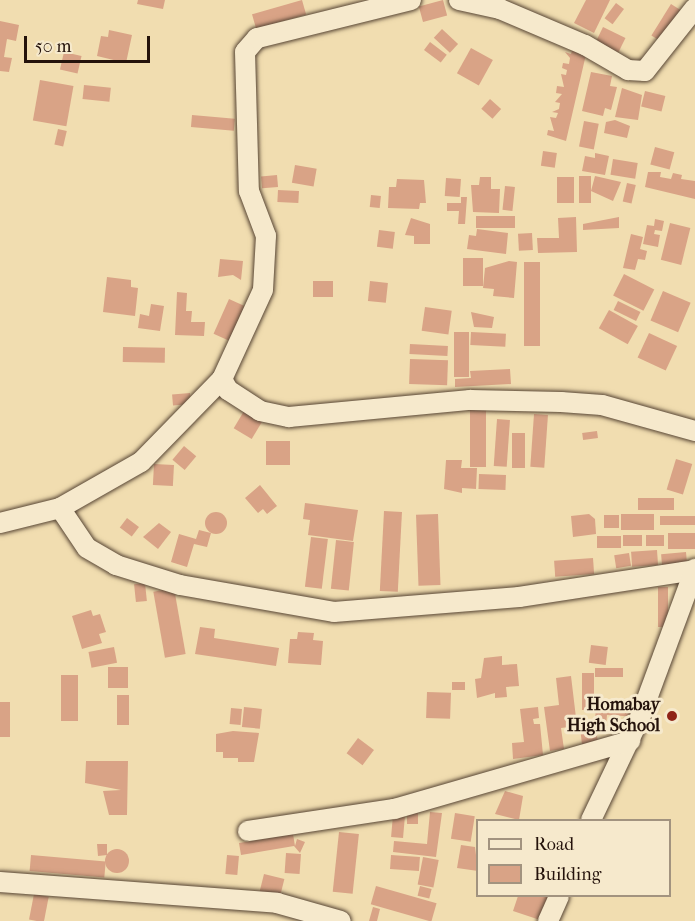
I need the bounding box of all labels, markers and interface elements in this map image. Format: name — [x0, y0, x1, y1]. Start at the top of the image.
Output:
scale bar — [27, 24, 153, 62]
text: 50 m — [35, 36, 71, 57]
place label: Homabay High School — [567, 695, 660, 738]
marker: Homabay High School — [665, 709, 679, 723]
legend — [476, 819, 671, 897]
text: Road — [534, 834, 574, 855]
text: Building — [534, 864, 601, 885]

